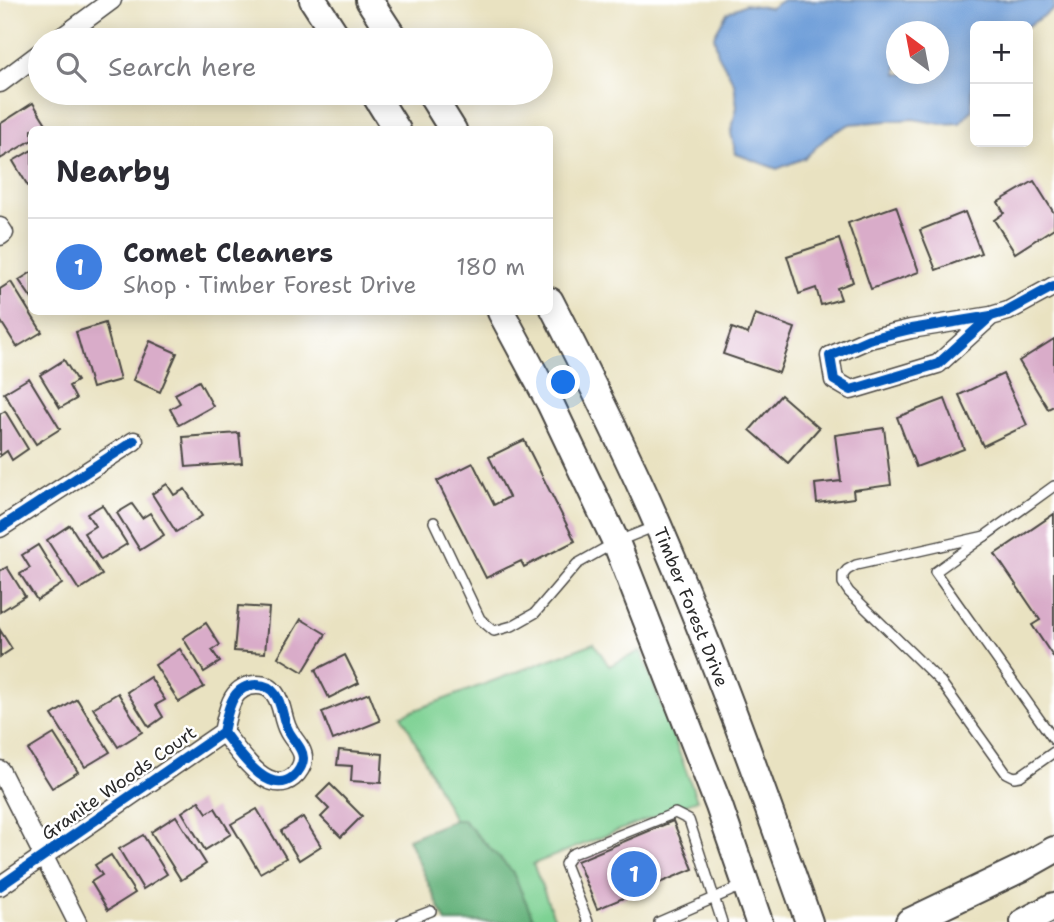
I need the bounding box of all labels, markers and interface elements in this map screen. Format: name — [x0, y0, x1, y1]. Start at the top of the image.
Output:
north arrow — [886, 21, 949, 84]
map controls — [970, 21, 1033, 147]
button: + — [970, 21, 1033, 84]
search box — [28, 28, 553, 105]
icon: search — [52, 48, 90, 86]
text: Search here — [108, 49, 257, 84]
button: − — [970, 84, 1033, 147]
text: Nearby — [56, 151, 171, 192]
text: Comet Cleaners — [123, 235, 333, 270]
text: 1 — [74, 252, 84, 282]
text: 180 m — [456, 252, 525, 282]
text: Shop · Timber Forest Drive — [123, 270, 417, 300]
your location — [546, 365, 580, 399]
street label: Timber Forest Drive — [648, 523, 734, 691]
street label: Granite Woods Court — [37, 720, 201, 846]
pin: 1 — [611, 848, 657, 900]

